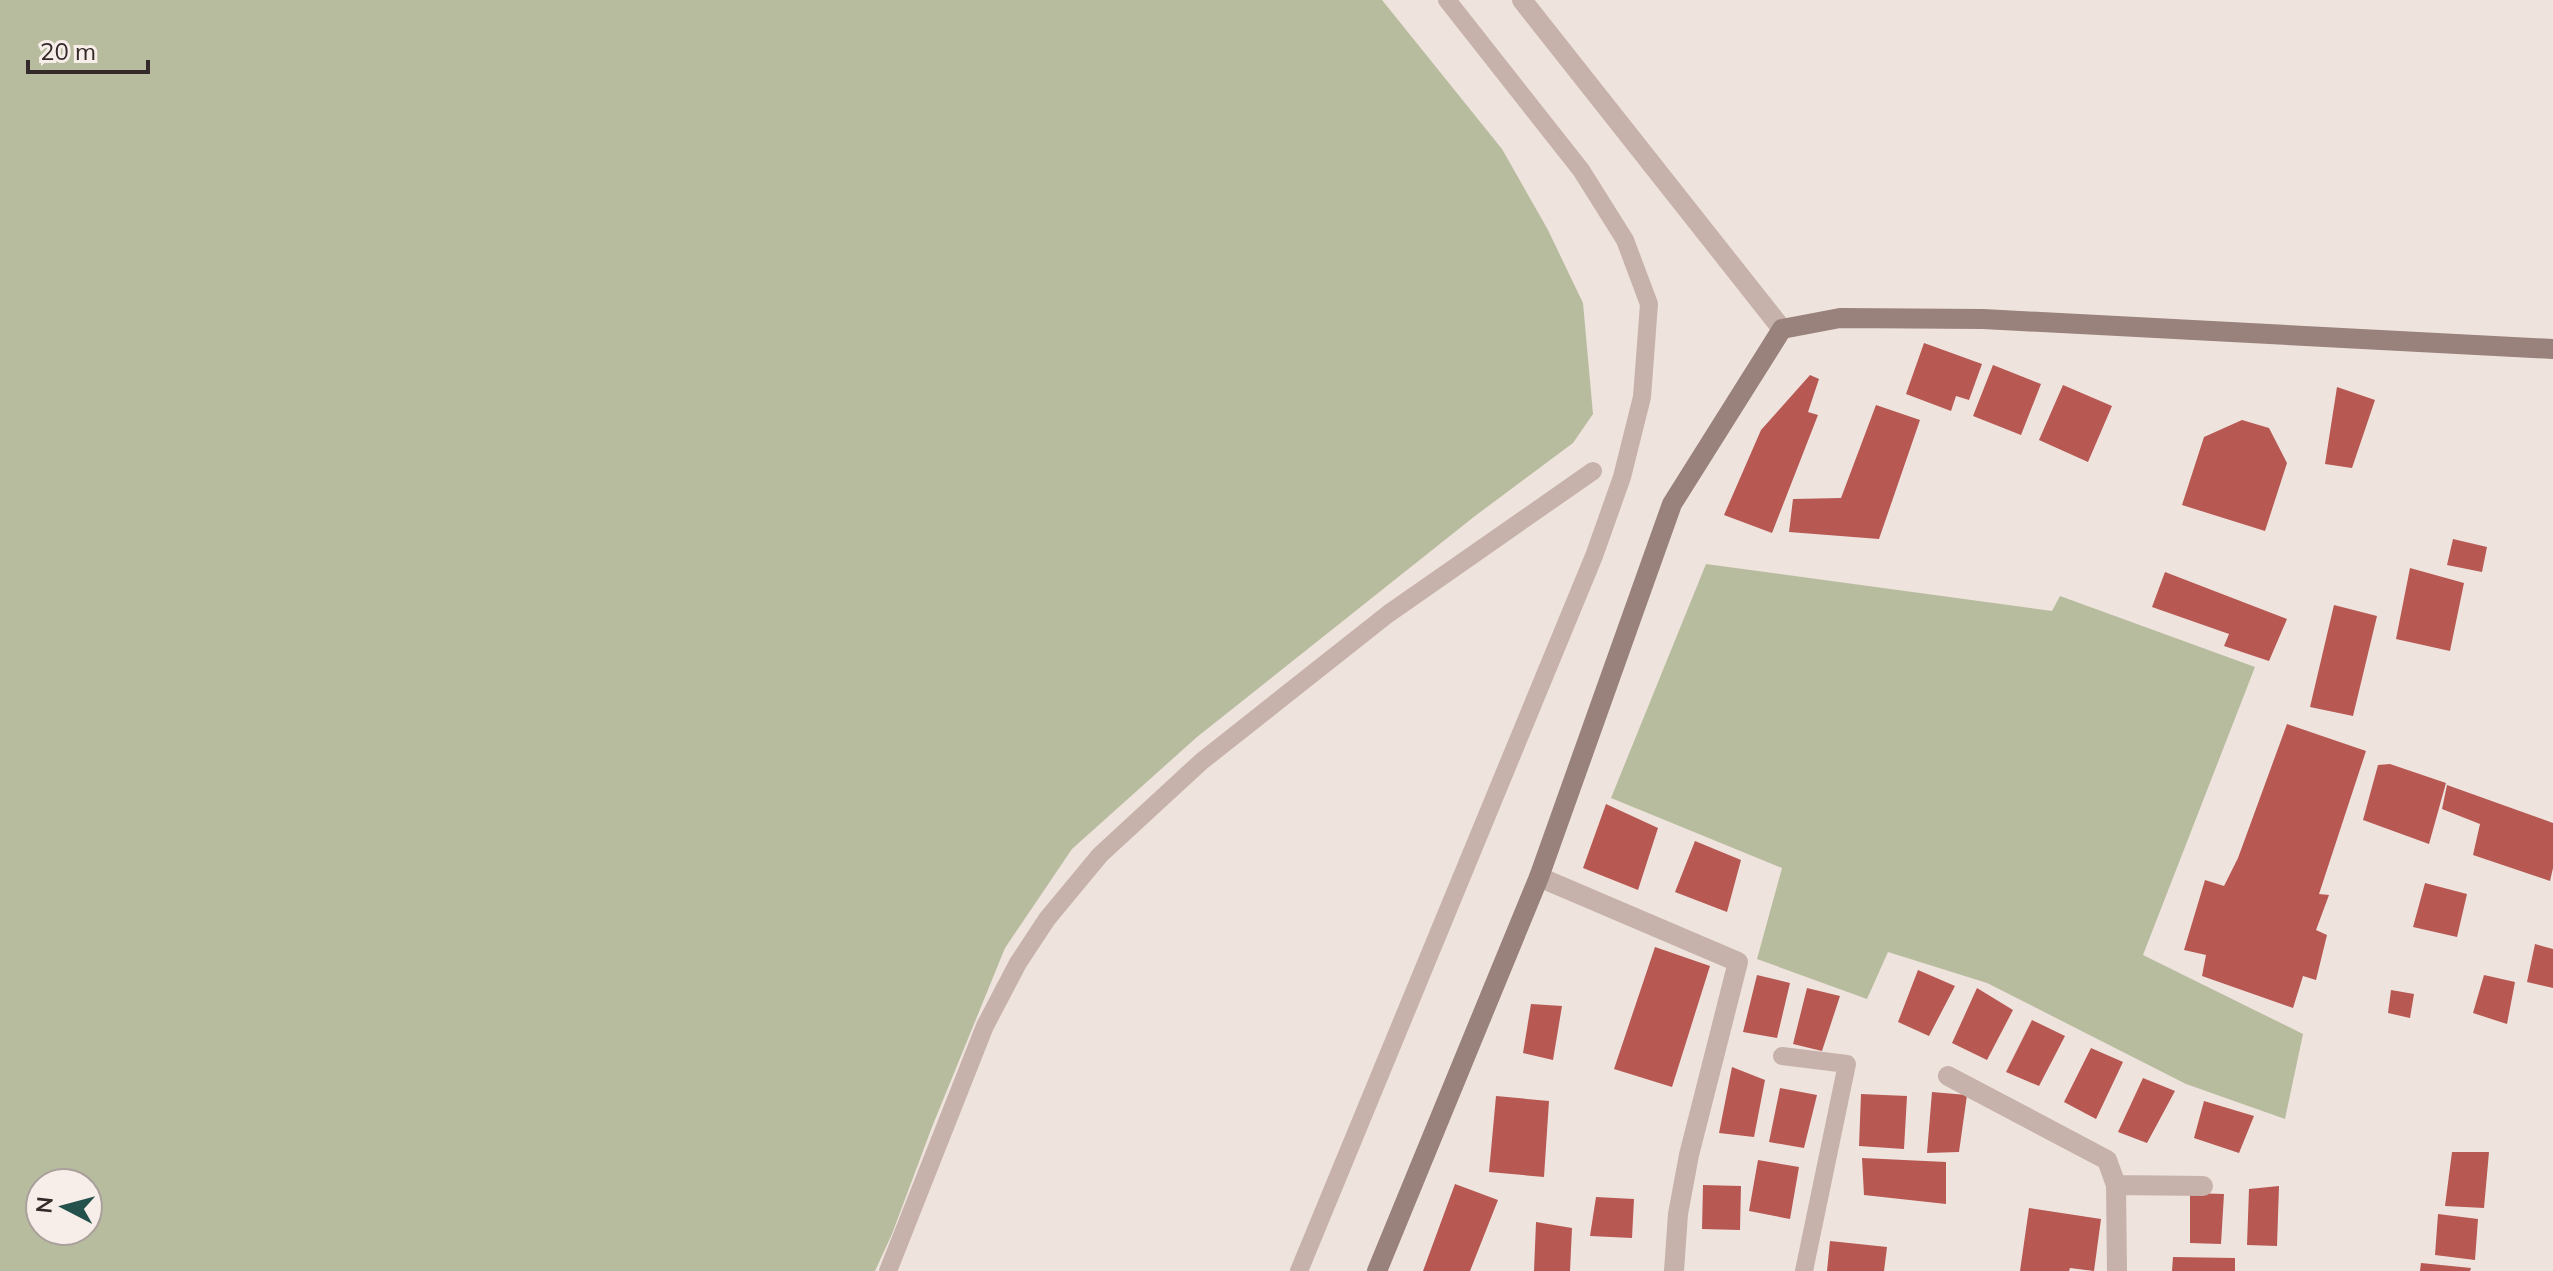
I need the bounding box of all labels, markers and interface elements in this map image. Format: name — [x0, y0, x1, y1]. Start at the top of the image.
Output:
scale bar — [28, 24, 148, 74]
text: 20 m — [40, 36, 96, 66]
north arrow — [24, 1167, 104, 1247]
text: N — [29, 1195, 59, 1215]

